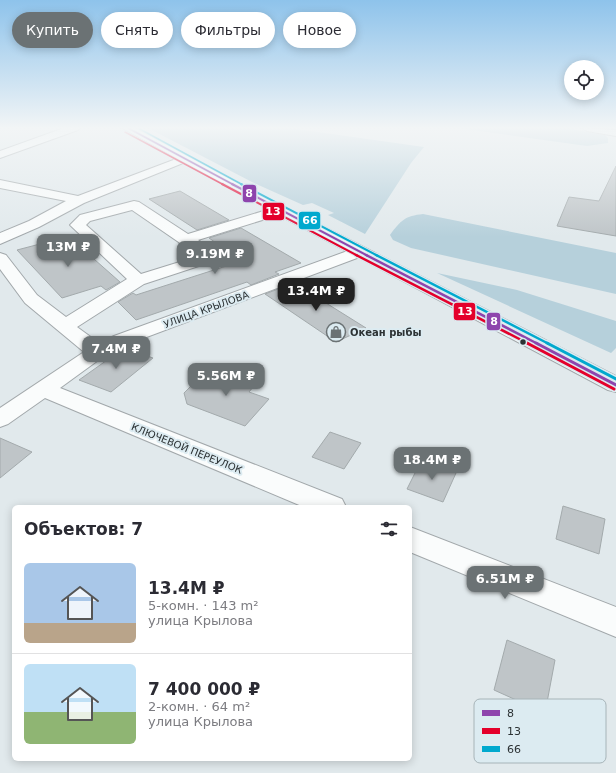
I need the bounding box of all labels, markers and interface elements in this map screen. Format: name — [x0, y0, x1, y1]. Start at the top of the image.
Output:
chip: Купить — [12, 12, 93, 48]
chip: Снять — [101, 12, 173, 48]
chip: Фильтры — [181, 12, 275, 48]
chip: Новое — [283, 12, 356, 48]
map controls — [564, 60, 604, 100]
button: locate — [564, 60, 604, 100]
line badge: 8 — [242, 184, 257, 203]
text: 8 — [245, 187, 253, 200]
line badge: 13 — [262, 202, 285, 221]
text: 13 — [265, 205, 281, 218]
line badge: 66 — [298, 211, 321, 230]
text: 66 — [302, 214, 318, 227]
pin: 13M ₽ — [40, 234, 96, 268]
text: 13M ₽ — [46, 239, 90, 254]
pin: 9.19M ₽ — [178, 241, 252, 275]
text: 9.19M ₽ — [186, 246, 244, 261]
pin: 13.4M ₽ — [279, 278, 353, 312]
text: 13.4M ₽ — [287, 283, 345, 298]
street label: УЛИЦА КРЫЛОВА — [162, 289, 250, 330]
line badge: 13 — [453, 302, 476, 321]
text: 13 — [457, 305, 473, 318]
line badge: 8 — [486, 312, 501, 331]
text: 8 — [490, 315, 498, 328]
shop icon: Океан рыбы — [325, 321, 347, 343]
place label: Океан рыбы — [350, 327, 421, 338]
pin: 7.4M ₽ — [83, 336, 149, 370]
unlabelled marker — [518, 337, 528, 347]
text: 7.4M ₽ — [91, 341, 141, 356]
pin: 5.56M ₽ — [189, 363, 263, 397]
text: 5.56M ₽ — [197, 368, 255, 383]
street label: КЛЮЧЕВОЙ ПЕРЕУЛОК — [130, 420, 244, 476]
pin: 18.4M ₽ — [395, 447, 469, 481]
text: 18.4M ₽ — [403, 452, 461, 467]
icon: filters — [378, 518, 400, 540]
text: Объектов: 7 — [24, 519, 143, 539]
pin: 6.51M ₽ — [468, 566, 542, 600]
text: 6.51M ₽ — [476, 571, 534, 586]
text: 13.4M ₽ — [148, 578, 225, 598]
icon: home — [56, 579, 104, 627]
text: 5-комн. · 143 m² — [148, 598, 258, 613]
text: улица Крылова — [148, 613, 253, 628]
text: 7 400 000 ₽ — [148, 679, 260, 699]
icon: home — [56, 680, 104, 728]
text: 2-комн. · 64 m² — [148, 699, 250, 714]
legend — [474, 699, 606, 763]
text: 8 — [507, 707, 514, 720]
text: улица Крылова — [148, 714, 253, 729]
text: 13 — [507, 725, 521, 738]
text: 66 — [507, 743, 521, 756]

